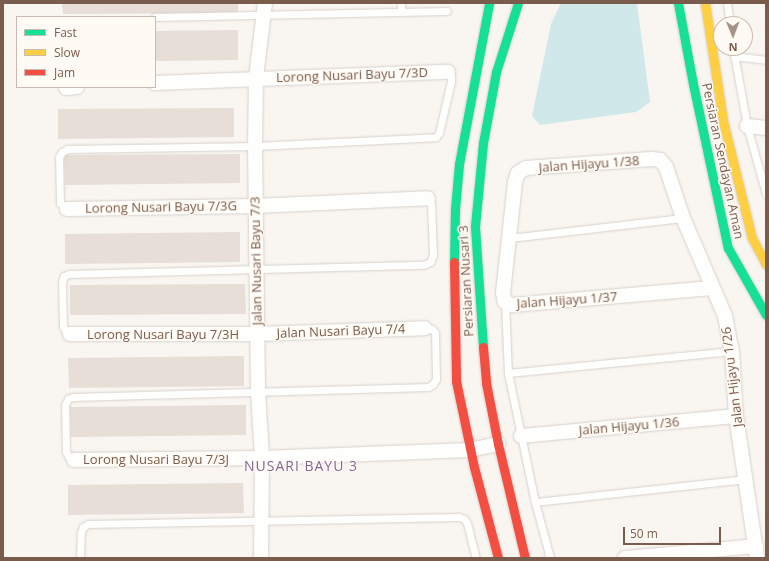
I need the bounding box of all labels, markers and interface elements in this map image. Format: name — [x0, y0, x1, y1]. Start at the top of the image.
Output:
legend — [16, 16, 156, 88]
north arrow — [713, 16, 753, 56]
text: Fast — [54, 24, 77, 41]
text: N — [729, 40, 738, 55]
text: Slow — [54, 44, 80, 61]
text: Jam — [54, 64, 75, 81]
street label: Lorong Nusari Bayu 7/3D — [276, 65, 428, 85]
street label: Persiaran Sendayan Aman — [699, 82, 747, 240]
street label: Jalan Hijayu 1/38 — [538, 153, 640, 175]
street label: Jalan Nusari Bayu 7/3 — [247, 196, 265, 326]
street label: Lorong Nusari Bayu 7/3G — [85, 198, 237, 216]
street label: Persiaran Nusari 3 — [455, 225, 477, 337]
street label: Jalan Hijayu 1/37 — [516, 289, 618, 311]
street label: Jalan Nusari Bayu 7/4 — [276, 321, 406, 341]
street label: Lorong Nusari Bayu 7/3H — [87, 326, 239, 342]
street label: Jalan Hijayu 1/26 — [718, 326, 746, 428]
street label: Jalan Hijayu 1/36 — [578, 414, 680, 438]
street label: Lorong Nusari Bayu 7/3J — [83, 451, 229, 467]
district label: NUSARI BAYU 3 — [244, 458, 358, 474]
scale bar — [625, 519, 723, 545]
text: 50 m — [630, 525, 658, 542]

